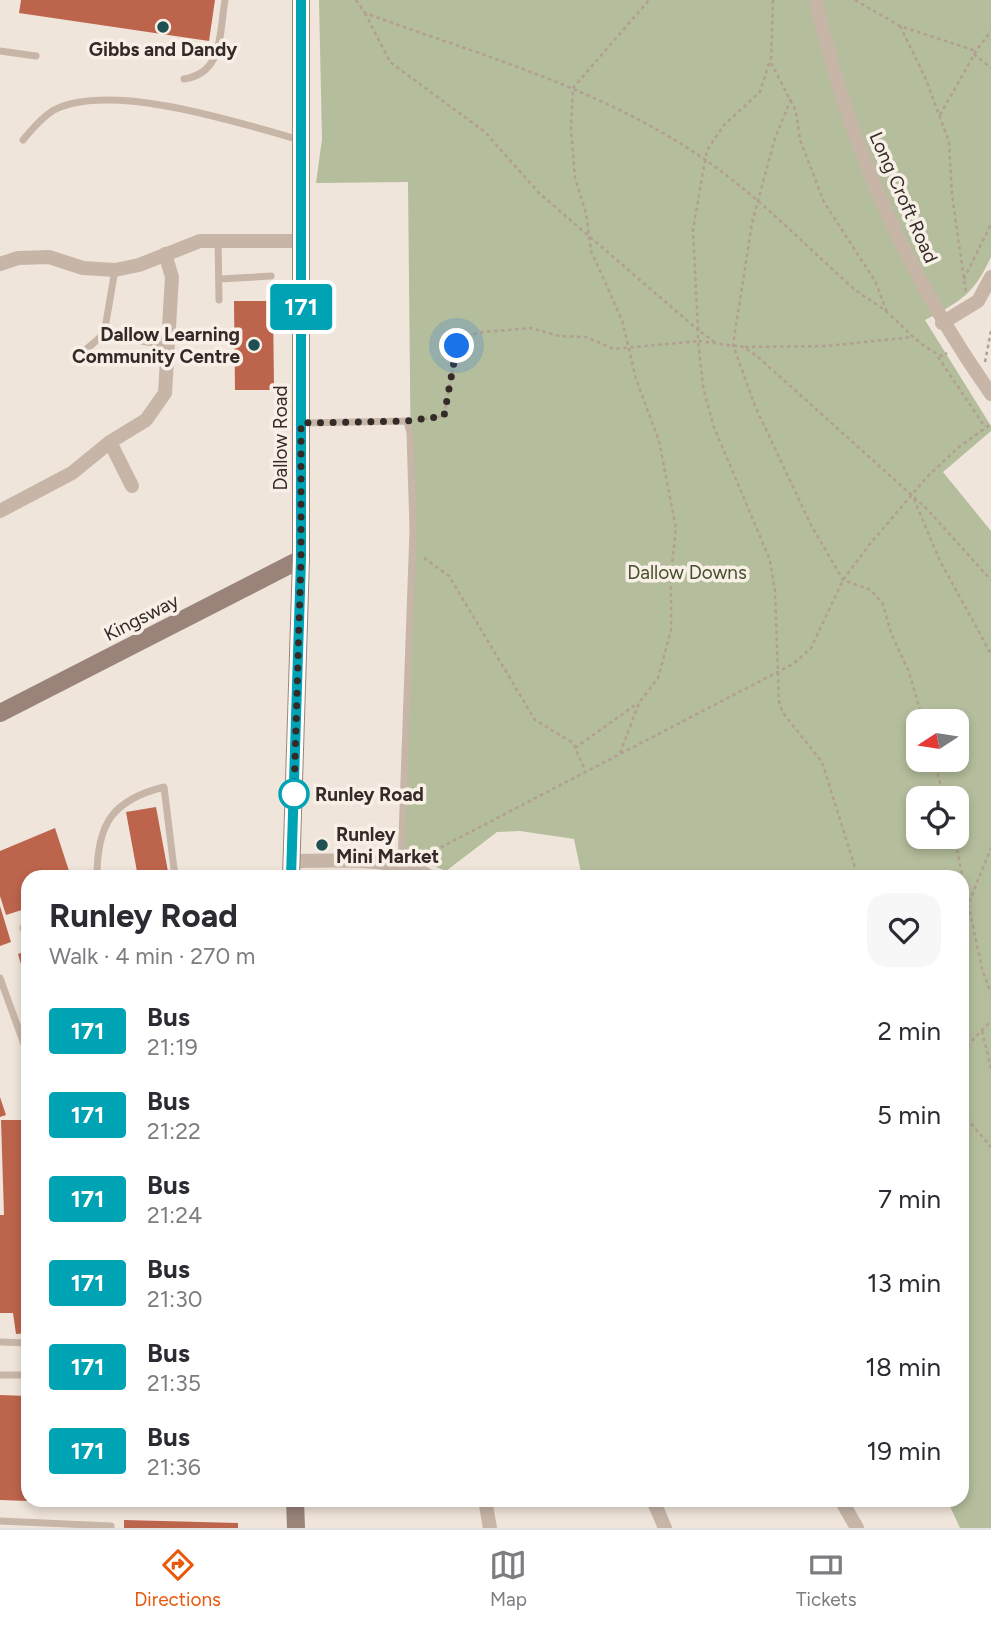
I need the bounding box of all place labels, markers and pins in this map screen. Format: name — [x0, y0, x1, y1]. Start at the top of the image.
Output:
marker: Gibbs and Dandy — [155, 19, 171, 35]
place label: Gibbs and Dandy — [89, 38, 237, 61]
place label: Dallow Learning Community Centre — [72, 323, 240, 368]
marker: Dallow Learning Community Centre — [246, 337, 262, 353]
marker: Runley Road — [279, 779, 309, 809]
place label: Runley Road — [315, 783, 424, 806]
place label: Runley Mini Market — [336, 823, 439, 868]
marker: Runley Mini Market — [314, 837, 330, 853]

